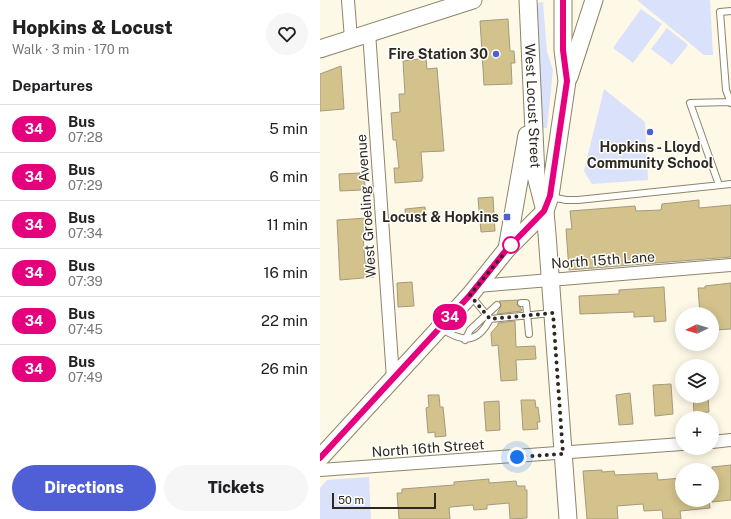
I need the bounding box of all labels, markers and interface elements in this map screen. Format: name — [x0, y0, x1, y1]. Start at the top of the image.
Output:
button: heart — [266, 13, 308, 55]
text: Hopkins & Locust — [12, 16, 173, 38]
text: Walk · 3 min · 170 m — [12, 42, 129, 57]
street label: West Locust Street — [522, 43, 544, 168]
place label: Fire Station 30 — [388, 46, 488, 62]
marker: Fire Station 30 — [491, 49, 501, 59]
text: Departures — [12, 77, 93, 94]
text: Bus — [68, 113, 95, 130]
text: 5 min — [269, 120, 308, 137]
text: 34 — [25, 121, 43, 137]
marker: Hopkins - Lloyd Community School — [645, 127, 655, 137]
text: 07:28 — [68, 130, 103, 145]
street label: West Groeling Avenue — [353, 134, 379, 278]
place label: Hopkins - Lloyd Community School — [587, 139, 714, 171]
text: Bus — [68, 161, 95, 178]
text: 6 min — [270, 168, 308, 185]
text: 34 — [25, 169, 43, 185]
text: 07:29 — [68, 178, 103, 193]
text: Bus — [68, 209, 95, 226]
place label: Locust & Hopkins — [382, 209, 499, 225]
marker: Locust & Hopkins — [502, 212, 512, 222]
text: 11 min — [267, 216, 308, 233]
text: 34 — [25, 217, 43, 233]
text: 07:34 — [68, 226, 103, 241]
unlabelled marker — [502, 236, 520, 254]
street label: North 15th Lane — [551, 248, 655, 272]
text: Bus — [68, 257, 95, 274]
text: 16 min — [263, 264, 308, 281]
text: 34 — [25, 265, 43, 281]
text: 07:39 — [68, 274, 103, 289]
line badge: 34 — [432, 304, 468, 330]
text: Bus — [68, 305, 95, 322]
north arrow — [675, 307, 719, 351]
map controls — [675, 307, 719, 507]
text: 34 — [441, 309, 459, 325]
text: 22 min — [261, 312, 308, 329]
text: 34 — [25, 313, 43, 329]
text: 07:45 — [68, 322, 103, 337]
text: Bus — [68, 353, 95, 370]
button: layers — [675, 359, 719, 403]
text: 26 min — [261, 360, 308, 377]
text: 34 — [25, 361, 43, 377]
text: 07:49 — [68, 370, 103, 385]
button: + — [675, 411, 719, 455]
street label: North 16th Street — [371, 436, 485, 460]
your location — [507, 447, 527, 467]
button: − — [675, 463, 719, 507]
button: Directions — [12, 465, 156, 511]
button: Tickets — [164, 465, 308, 511]
scale bar — [332, 491, 436, 510]
text: 50 m — [338, 494, 364, 506]

